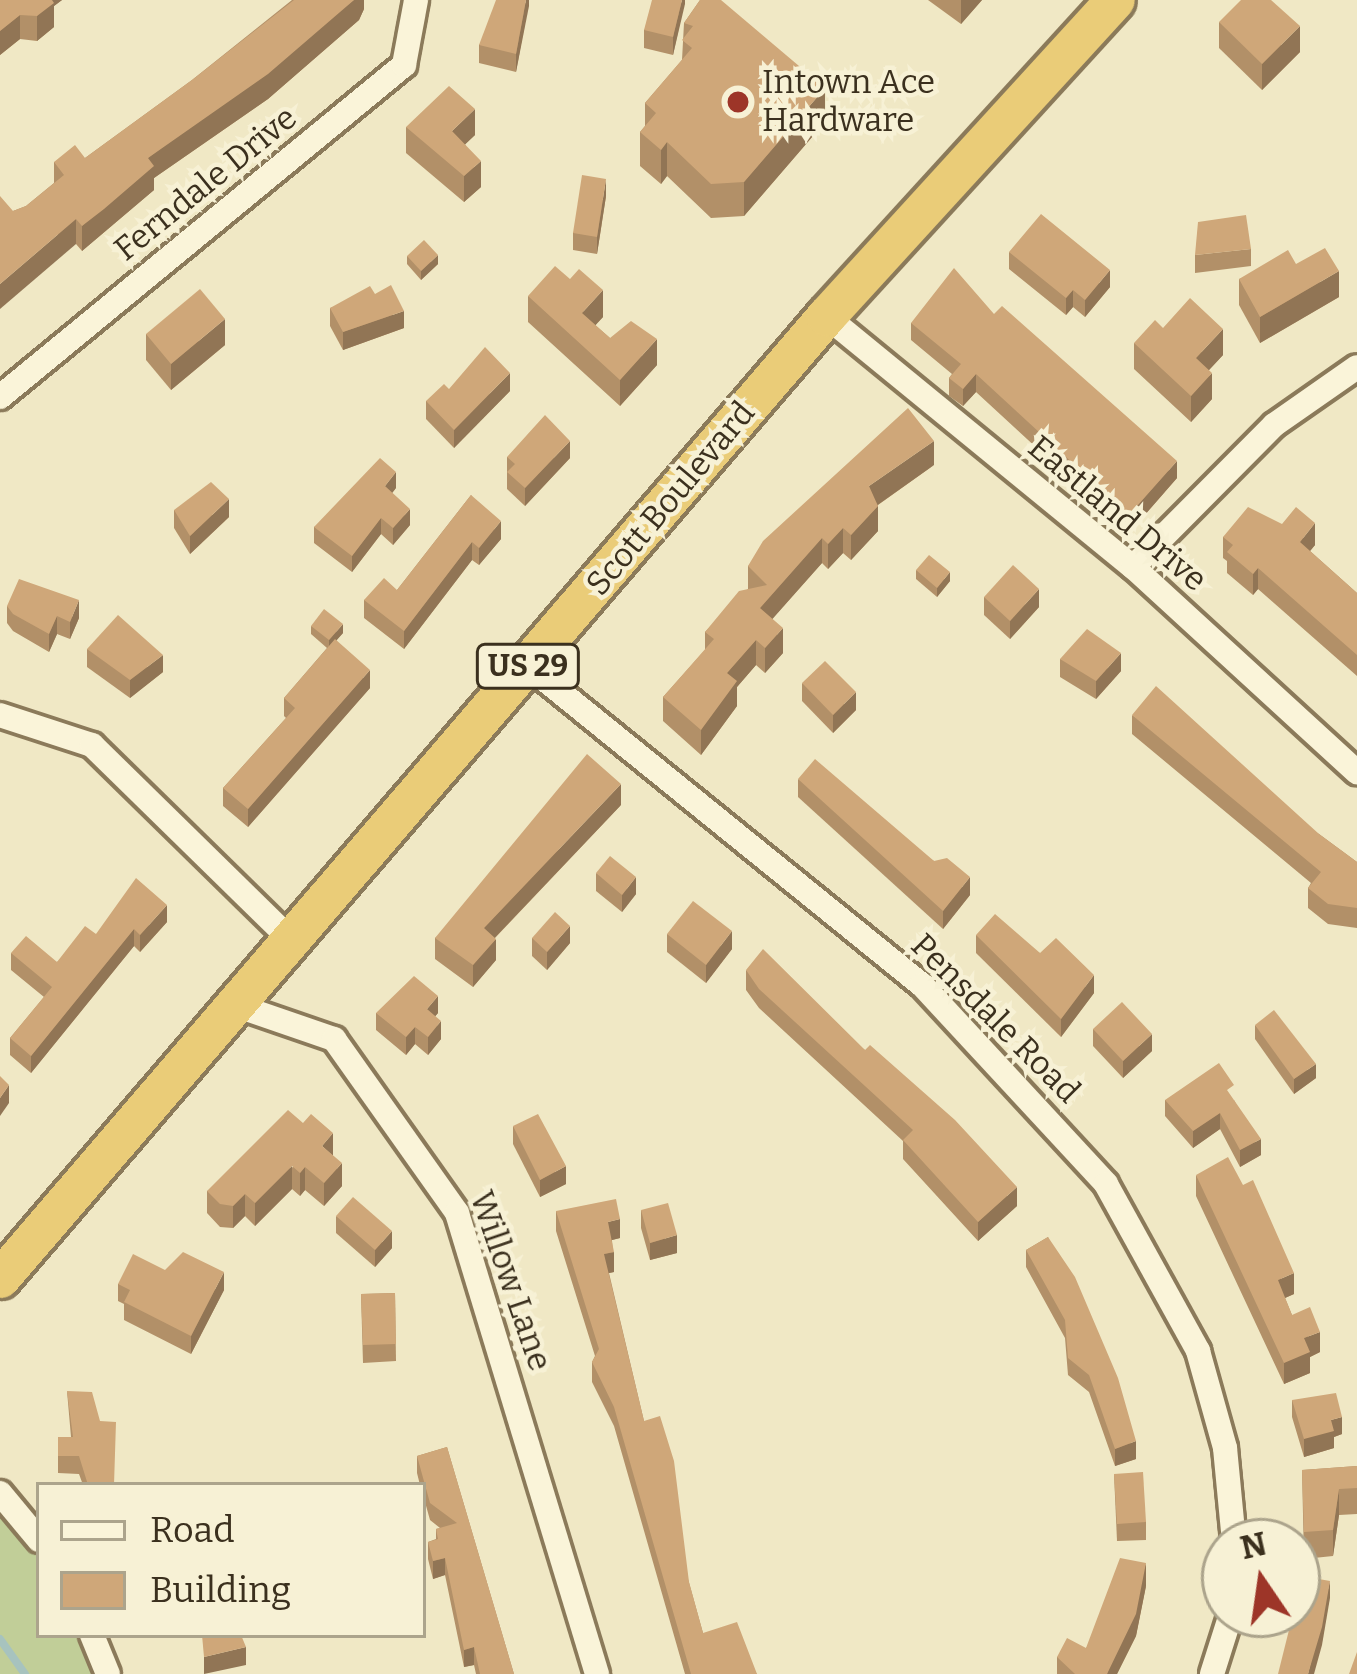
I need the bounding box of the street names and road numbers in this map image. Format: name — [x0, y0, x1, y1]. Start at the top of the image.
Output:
street label: Ferndale Drive — [107, 99, 305, 269]
street label: Scott Boulevard — [579, 394, 763, 604]
street label: Eastland Drive — [1020, 428, 1214, 600]
road number: US 29 — [474, 642, 582, 690]
street label: Pensdale Road — [902, 926, 1088, 1112]
street label: Willow Lane — [461, 1186, 559, 1376]

